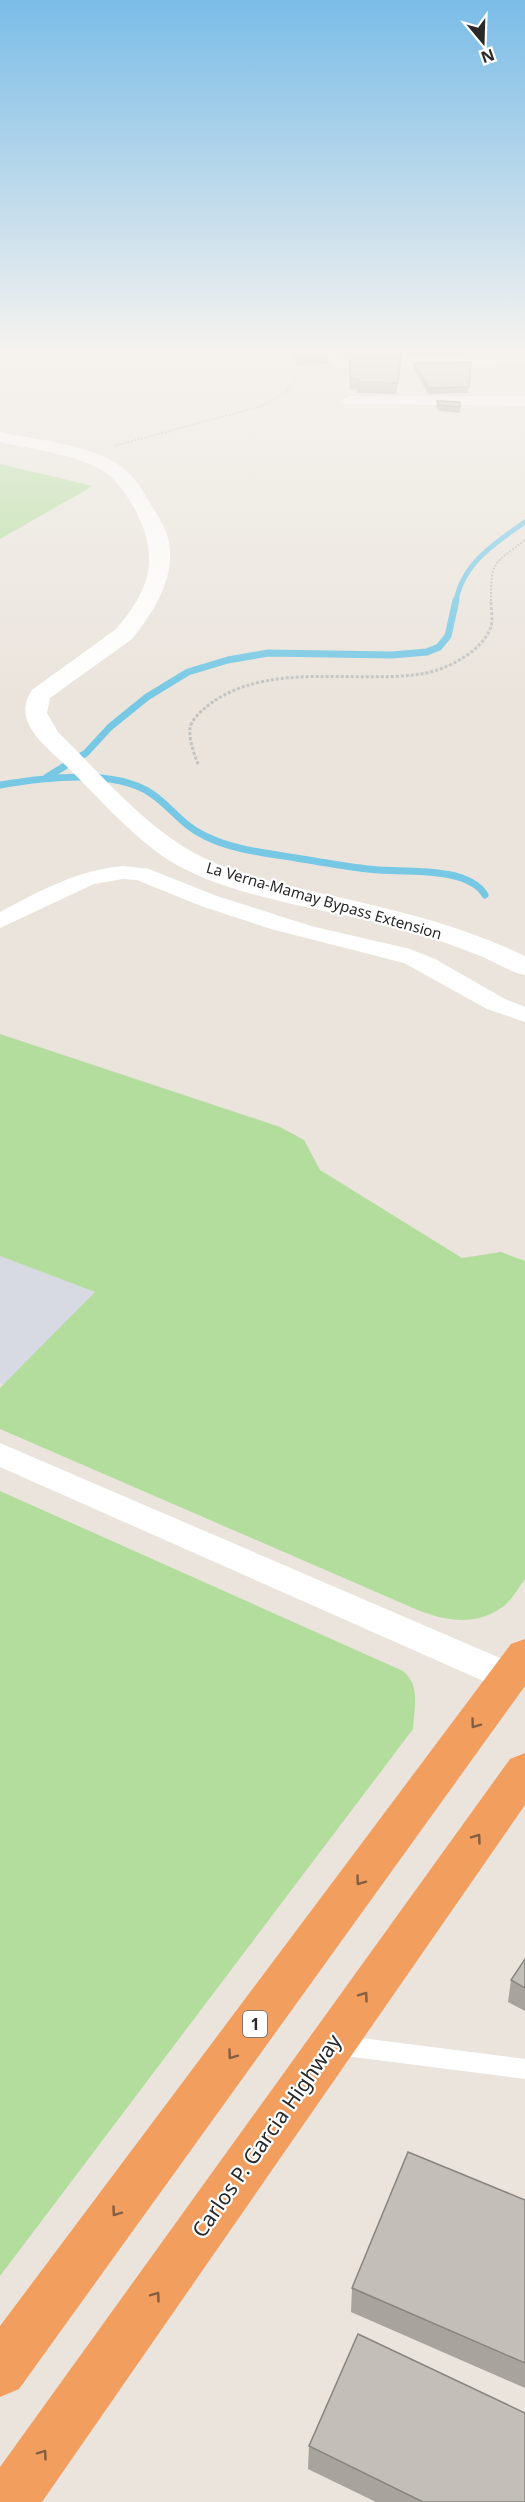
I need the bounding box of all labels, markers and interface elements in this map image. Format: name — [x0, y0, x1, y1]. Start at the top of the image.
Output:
north arrow — [453, 12, 513, 72]
text: N — [478, 44, 498, 69]
street label: La Verna-Mamay Bypass Extension — [204, 857, 444, 943]
one-way arrow — [471, 1718, 482, 1729]
one-way arrow — [470, 1833, 481, 1844]
one-way arrow — [356, 1875, 367, 1886]
one-way arrow — [357, 1992, 368, 2003]
road number: 1 — [243, 2011, 267, 2037]
street label: Carlos P. Garcia Highway — [185, 2028, 347, 2243]
one-way arrow — [228, 2049, 239, 2060]
one-way arrow — [112, 2206, 123, 2217]
one-way arrow — [149, 2291, 160, 2302]
one-way arrow — [36, 2450, 47, 2461]

